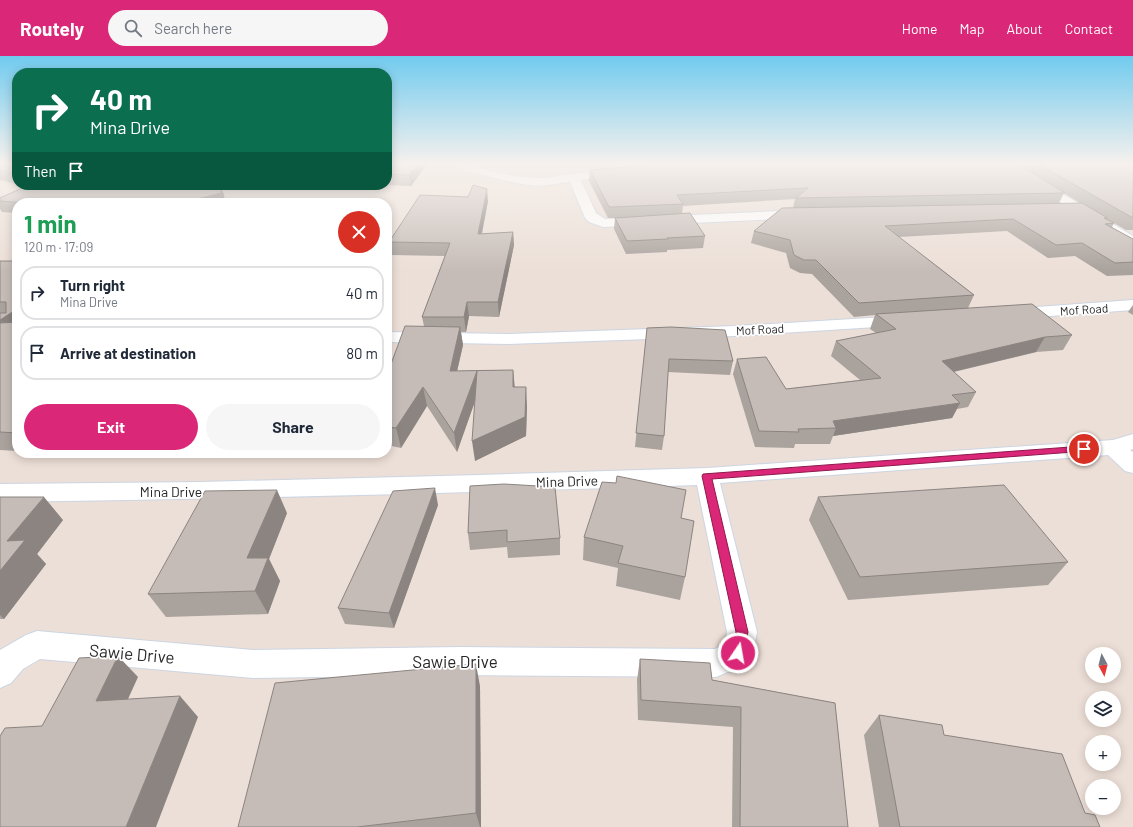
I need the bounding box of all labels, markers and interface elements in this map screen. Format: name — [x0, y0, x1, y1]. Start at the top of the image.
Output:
search box — [108, 10, 388, 46]
text: Routely — [20, 17, 84, 40]
icon: search — [122, 17, 144, 39]
text: Search here — [154, 19, 232, 37]
text: Home — [902, 20, 938, 37]
text: Map — [960, 20, 984, 37]
text: About — [1006, 20, 1043, 37]
text: Contact — [1065, 20, 1113, 37]
text: 40 m — [90, 82, 152, 116]
icon: right — [24, 84, 76, 136]
text: Mina Drive — [90, 116, 170, 138]
icon: arrive — [65, 160, 87, 182]
text: Then — [24, 162, 57, 180]
text: 1 min — [24, 209, 77, 238]
button: close — [338, 211, 380, 253]
text: 120 m · 17:09 — [24, 239, 93, 255]
text: Turn right — [60, 276, 125, 294]
icon: right — [26, 282, 48, 304]
text: 40 m — [346, 284, 378, 302]
text: Mina Drive — [60, 294, 118, 310]
street label: Mof Road — [1059, 300, 1109, 318]
street label: Mof Road — [736, 321, 784, 337]
icon: arrive — [26, 342, 48, 364]
text: Arrive at destination — [60, 344, 196, 362]
text: 80 m — [346, 344, 378, 362]
button: Exit — [24, 404, 198, 450]
button: Share — [206, 404, 380, 450]
pin — [1067, 432, 1101, 466]
icon: arrive — [1073, 438, 1095, 460]
street label: Mina Drive — [536, 471, 598, 491]
street label: Mina Drive — [140, 483, 202, 500]
position arrow — [717, 632, 759, 674]
street label: Sawie Drive — [89, 639, 175, 667]
north arrow — [1085, 647, 1121, 683]
map controls — [1085, 647, 1121, 815]
street label: Sawie Drive — [412, 651, 498, 671]
button: layers — [1085, 691, 1121, 727]
button: + — [1085, 735, 1121, 771]
button: − — [1085, 779, 1121, 815]

